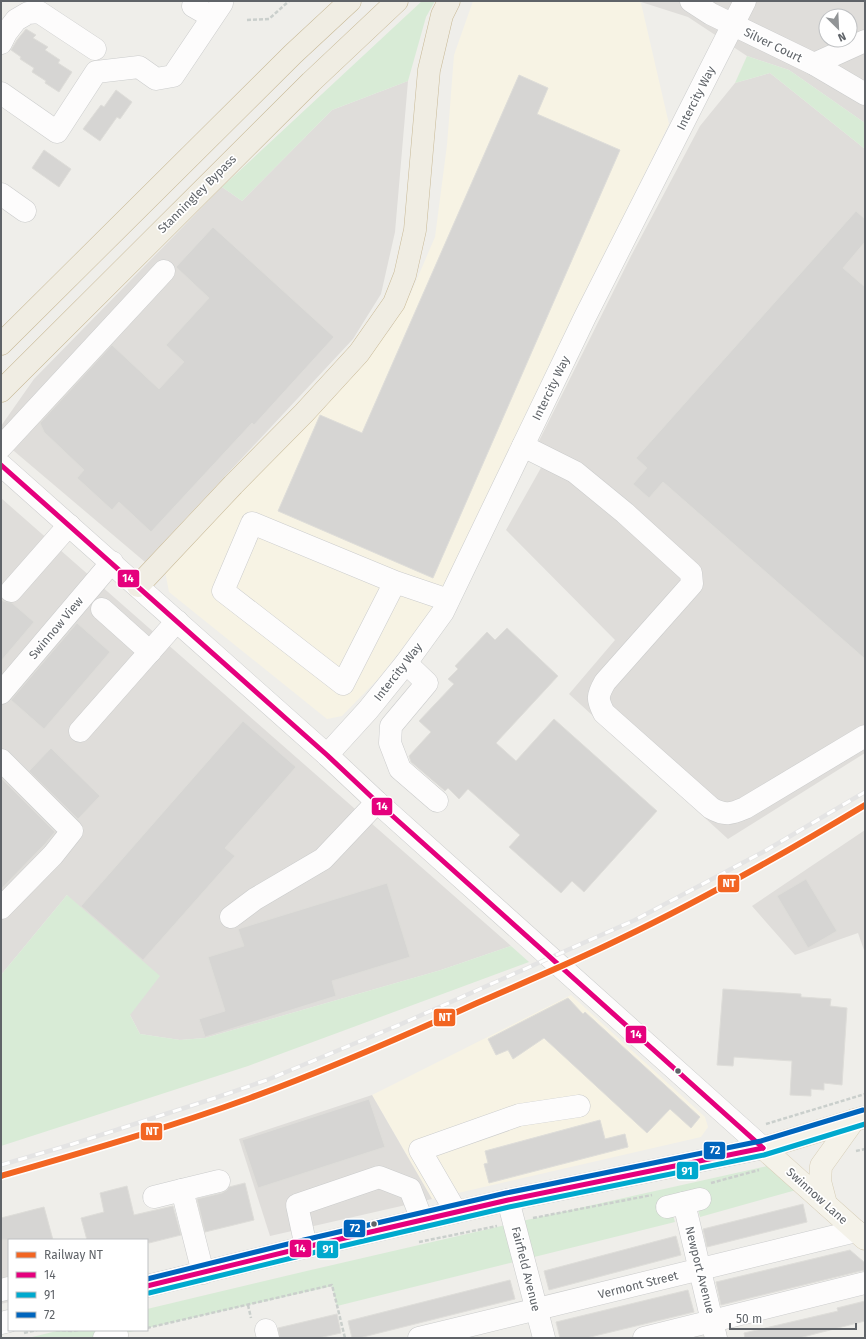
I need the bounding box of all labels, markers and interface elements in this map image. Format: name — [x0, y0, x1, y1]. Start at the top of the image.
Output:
north arrow — [818, 8, 858, 48]
street label: Silver Court — [742, 25, 805, 65]
text: N — [836, 29, 848, 44]
street label: Intercity Way — [674, 64, 718, 132]
street label: Stanningley Bypass — [155, 152, 239, 236]
street label: Intercity Way — [529, 353, 573, 422]
line badge: 14 — [117, 569, 140, 588]
text: 14 — [122, 572, 134, 585]
street label: Swinnow View — [26, 594, 86, 662]
street label: Intercity Way — [371, 640, 425, 704]
line badge: 14 — [371, 797, 393, 816]
text: 14 — [376, 800, 388, 813]
line badge: NT — [717, 874, 740, 893]
text: NT — [722, 877, 736, 890]
line badge: NT — [433, 1008, 456, 1027]
text: NT — [438, 1011, 452, 1024]
line badge: 14 — [625, 1025, 647, 1044]
text: 14 — [630, 1028, 642, 1041]
unlabelled marker — [673, 1066, 683, 1076]
line badge: NT — [140, 1122, 163, 1141]
text: NT — [145, 1125, 159, 1138]
line badge: 72 — [703, 1141, 726, 1160]
text: 72 — [710, 1144, 721, 1157]
line badge: 91 — [676, 1161, 699, 1180]
text: 91 — [681, 1165, 693, 1178]
street label: Swinnow Lane — [784, 1165, 850, 1227]
line badge: 72 — [343, 1219, 366, 1238]
unlabelled marker — [369, 1219, 379, 1229]
text: 72 — [350, 1222, 361, 1235]
street label: Fairfield Avenue — [509, 1225, 543, 1313]
street label: Newport Avenue — [682, 1225, 718, 1315]
legend — [8, 1239, 148, 1331]
line badge: 14 — [289, 1239, 312, 1258]
line badge: 91 — [316, 1240, 339, 1259]
text: 14 — [294, 1242, 306, 1255]
text: 91 — [322, 1243, 334, 1256]
text: Railway NT — [44, 1248, 104, 1262]
text: 14 — [44, 1268, 56, 1282]
street label: Vermont Street — [597, 1268, 680, 1302]
text: 91 — [44, 1288, 55, 1302]
scale bar — [730, 1305, 856, 1331]
text: 72 — [44, 1308, 55, 1322]
text: 50 m — [736, 1312, 762, 1326]

